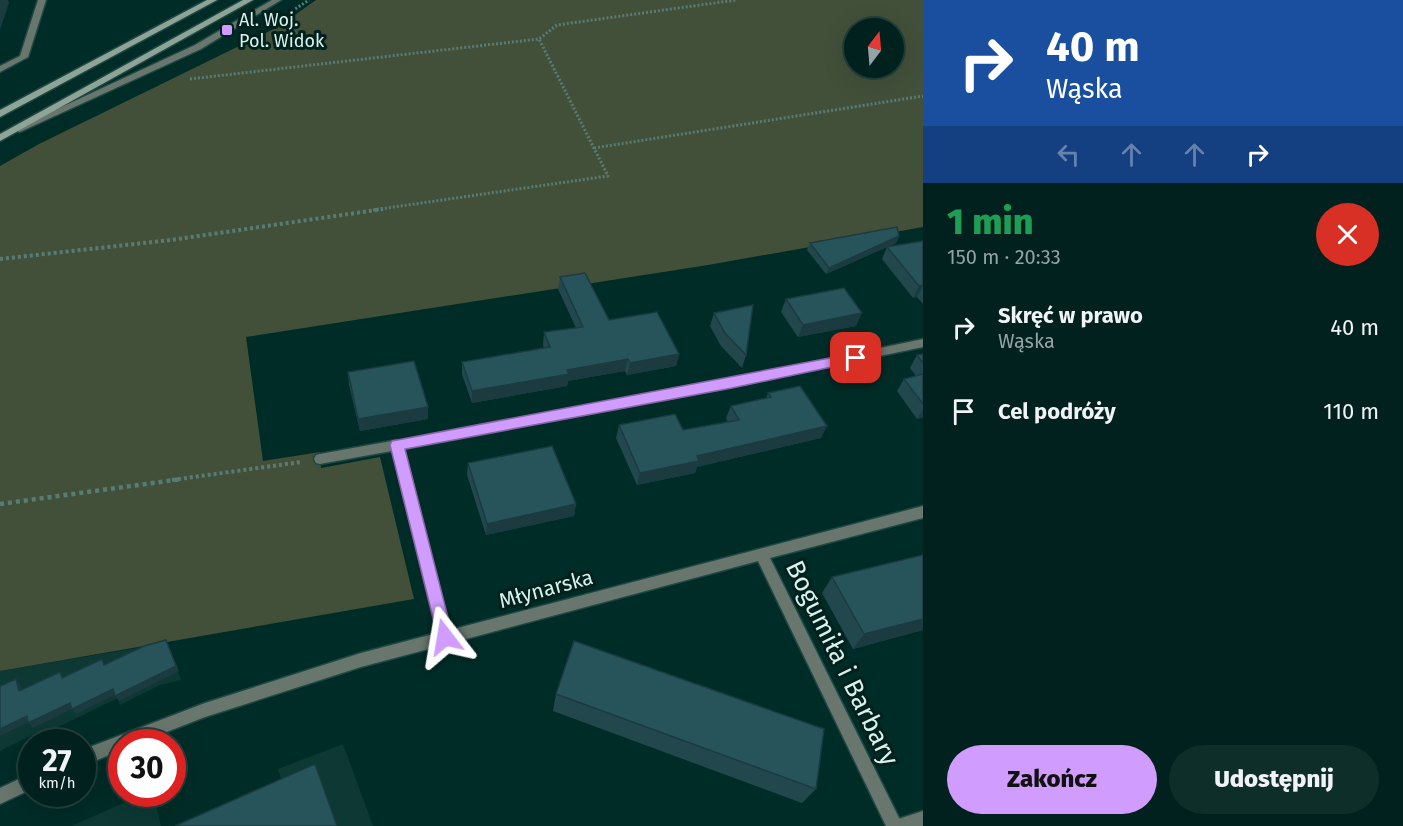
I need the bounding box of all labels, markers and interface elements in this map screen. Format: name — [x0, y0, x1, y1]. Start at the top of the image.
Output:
place label: Al. Woj. Pol. Widok — [239, 9, 325, 52]
north arrow — [844, 18, 904, 78]
map controls — [844, 18, 904, 78]
text: 40 m — [1046, 22, 1140, 72]
marker: Al. Woj. Pol. Widok — [220, 23, 234, 37]
icon: right — [947, 24, 1025, 102]
text: Wąska — [1046, 73, 1123, 105]
icon: left — [1052, 138, 1085, 171]
icon: ahead — [1115, 138, 1148, 171]
icon: ahead — [1178, 138, 1211, 171]
icon: right — [1241, 138, 1274, 171]
text: 1 min — [947, 200, 1033, 244]
button: close — [1316, 203, 1379, 266]
text: 150 m · 20:33 — [947, 245, 1061, 269]
text: Skręć w prawo — [998, 302, 1143, 329]
icon: right — [947, 311, 980, 344]
text: 40 m — [1330, 314, 1379, 341]
text: Wąska — [998, 329, 1055, 353]
pin — [830, 332, 881, 383]
icon: arrive — [839, 341, 872, 374]
icon: arrive — [947, 395, 980, 428]
text: Cel podróży — [998, 398, 1116, 425]
text: 110 m — [1323, 398, 1379, 425]
street label: Bogumiła i Barbary — [779, 555, 905, 771]
street label: Młynarska — [496, 564, 596, 614]
position arrow — [413, 605, 477, 669]
speed limit sign: 30 — [108, 729, 186, 807]
text: 27 — [42, 743, 72, 779]
button: Zakończ — [947, 745, 1157, 814]
button: Udostępnij — [1169, 745, 1379, 814]
text: km/h — [38, 774, 76, 792]

